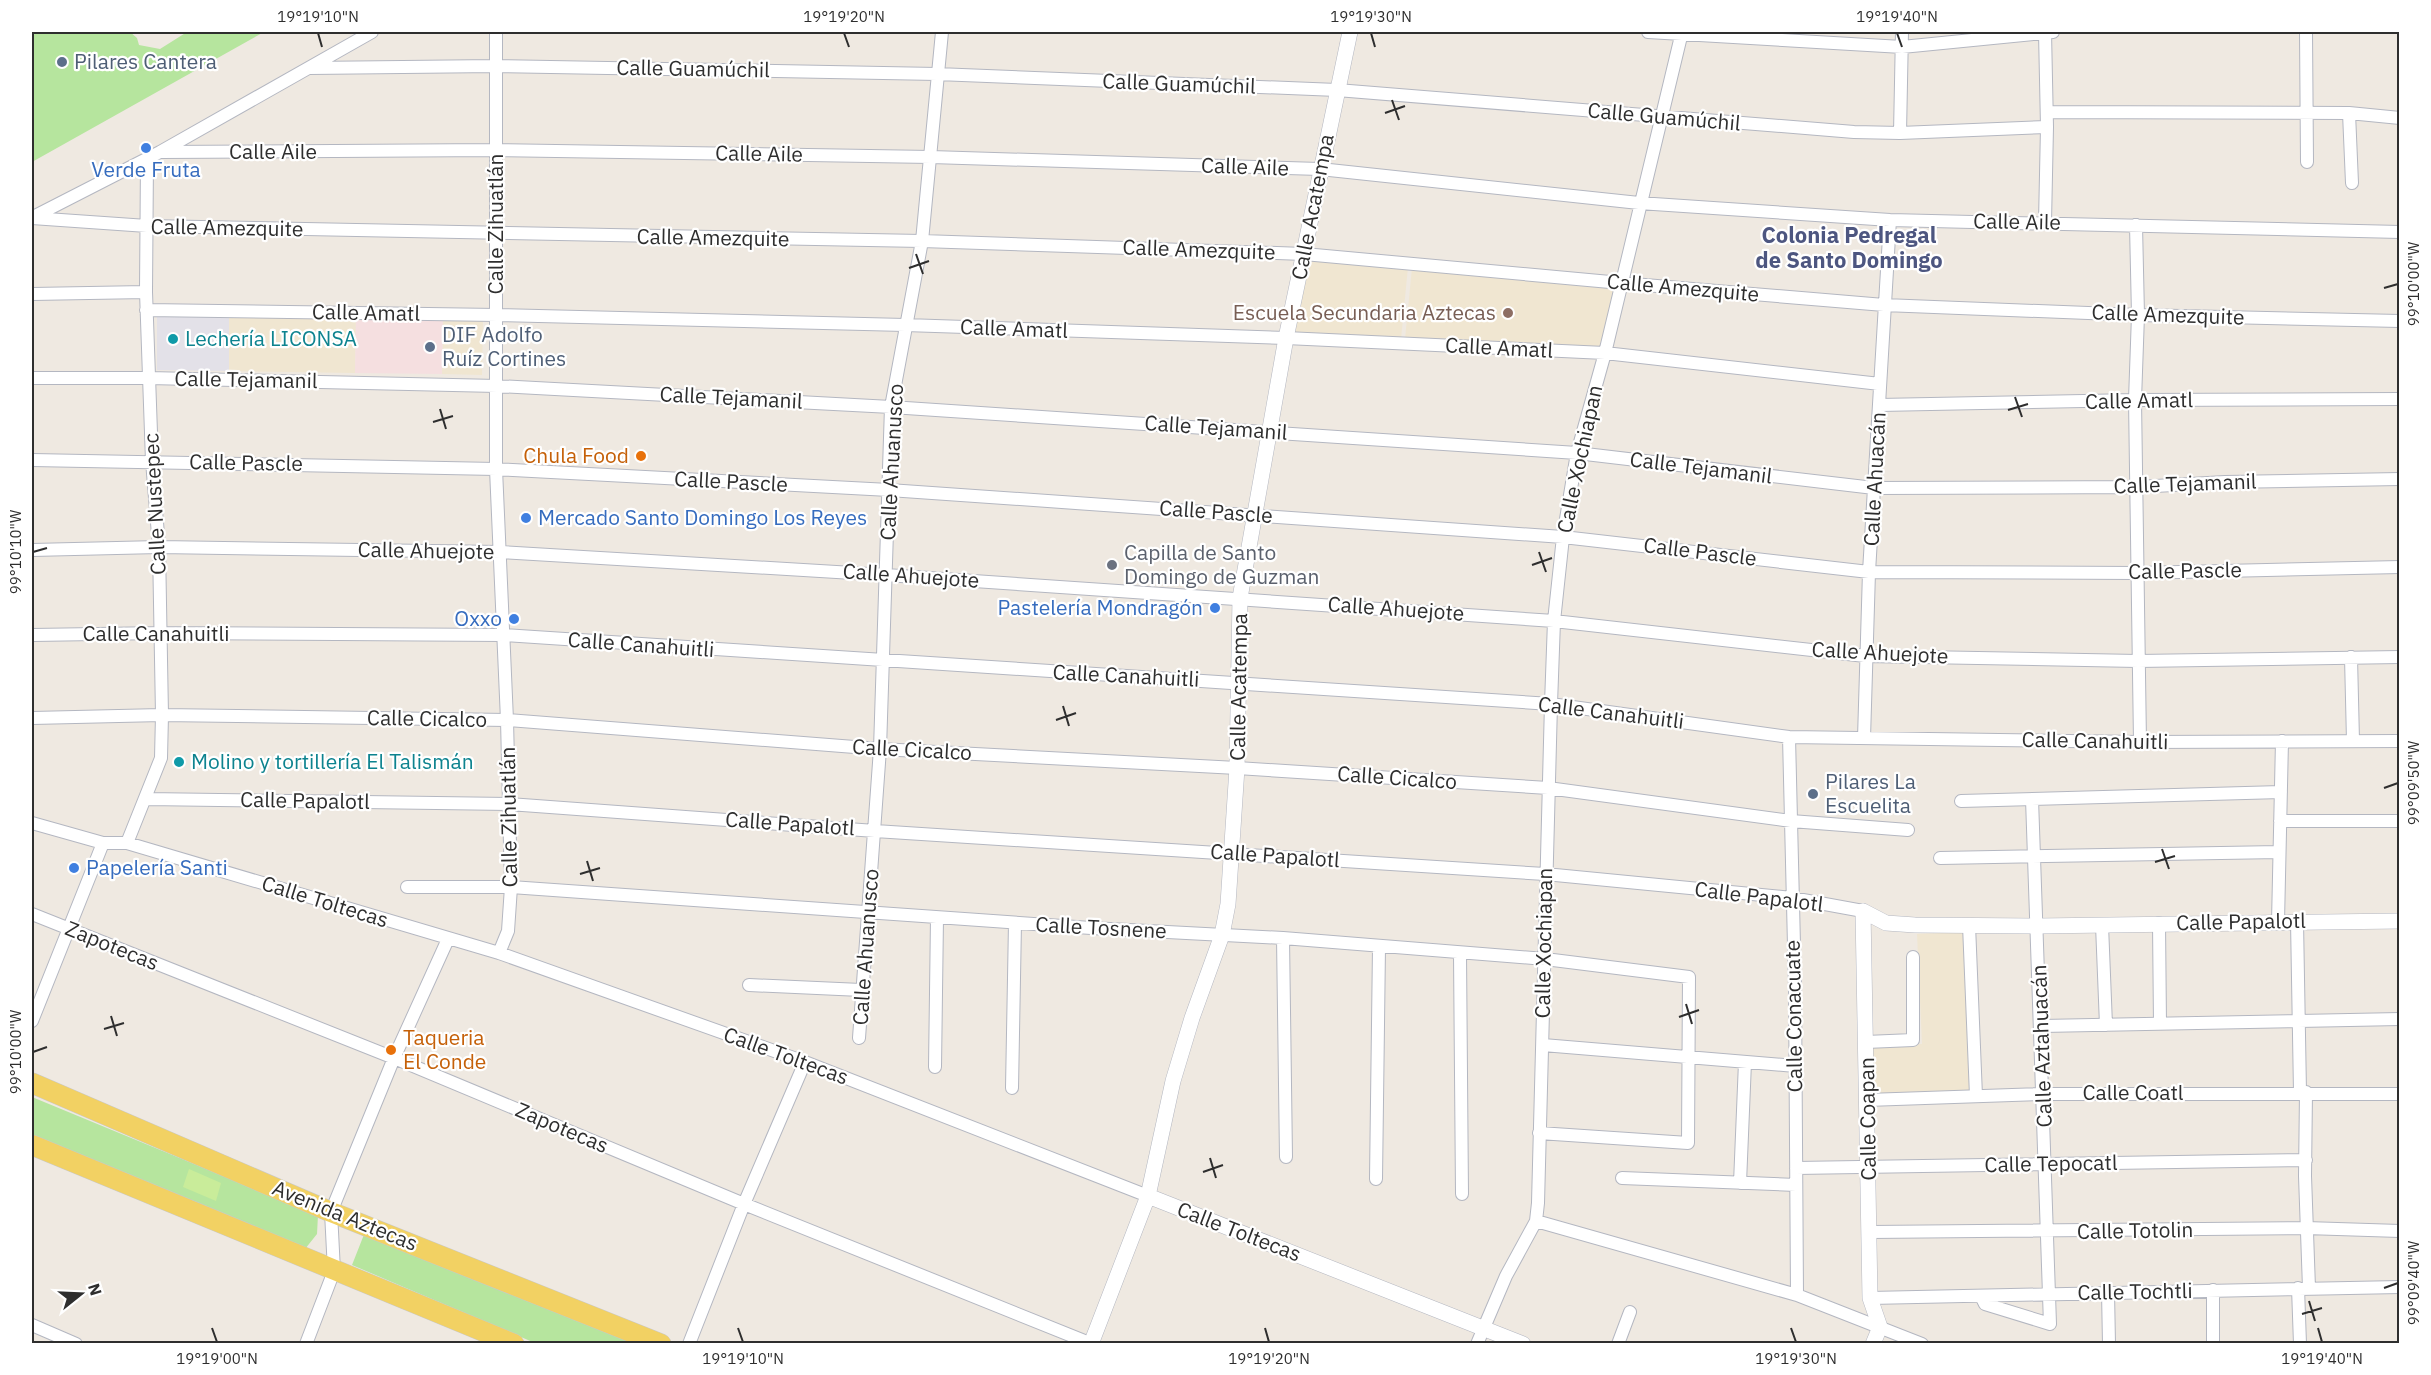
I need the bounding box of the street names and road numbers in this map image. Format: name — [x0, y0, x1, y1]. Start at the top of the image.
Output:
street label: Calle Guamúchil — [616, 53, 770, 83]
street label: Calle Guamúchil — [1102, 66, 1257, 100]
street label: Calle Guamúchil — [1586, 95, 1742, 137]
street label: Calle Acatempa — [1284, 132, 1340, 282]
street label: Calle Aile — [229, 137, 317, 165]
street label: Calle Aile — [715, 138, 803, 168]
street label: Calle Aile — [1201, 150, 1290, 182]
street label: Calle Zihuatlán — [481, 154, 509, 294]
street label: Calle Aile — [1973, 206, 2061, 236]
street label: Calle Amezquite — [150, 212, 304, 242]
street label: Calle Amezquite — [636, 222, 790, 252]
street label: Calle Amezquite — [1122, 232, 1276, 266]
street label: Calle Amezquite — [1606, 266, 1761, 308]
street label: Calle Amatl — [312, 297, 421, 327]
street label: Calle Amezquite — [2091, 297, 2245, 331]
street label: Calle Amatl — [960, 312, 1069, 344]
street label: Calle Amatl — [1444, 330, 1554, 364]
street label: Calle Tejamanil — [174, 364, 318, 394]
street label: Calle Tejamanil — [659, 379, 804, 415]
street label: Calle Xochiapan — [1550, 382, 1608, 535]
street label: Calle Ahuanusco — [873, 383, 909, 541]
street label: Calle Amatl — [2085, 385, 2194, 415]
street label: Calle Tejamanil — [1144, 408, 1289, 446]
street label: Calle Ahuacán — [1857, 411, 1891, 547]
street label: Calle Nustepec — [136, 432, 172, 576]
street label: Calle Tejamanil — [1628, 444, 1774, 490]
street label: Calle Pascle — [189, 447, 303, 477]
street label: Calle Pascle — [673, 464, 789, 498]
street label: Calle Tejamanil — [2113, 467, 2257, 499]
street label: Calle Pascle — [1158, 493, 1274, 529]
street label: Calle Pascle — [1642, 530, 1758, 572]
street label: Calle Ahuejote — [357, 535, 495, 565]
street label: Calle Pascle — [2128, 555, 2242, 585]
street label: Calle Ahuejote — [842, 556, 980, 594]
street label: Calle Ahuejote — [1327, 589, 1465, 627]
street label: Calle Acatempa — [1223, 613, 1253, 761]
street label: Calle Canahuitli — [83, 619, 229, 647]
street label: Calle Canahuitli — [567, 625, 715, 663]
street label: Calle Ahuejote — [1811, 634, 1949, 670]
street label: Calle Canahuitli — [1052, 657, 1200, 693]
street label: Calle Canahuitli — [1537, 689, 1686, 735]
street label: Calle Cicalco — [367, 703, 487, 733]
street label: Calle Canahuitli — [2021, 725, 2169, 755]
street label: Calle Cicalco — [851, 732, 973, 766]
street label: Calle Zihuatlán — [493, 746, 523, 888]
street label: Calle Cicalco — [1336, 759, 1458, 795]
street label: Calle Papalotl — [240, 785, 370, 815]
street label: Calle Papalotl — [724, 805, 856, 842]
street label: Calle Papalotl — [1209, 837, 1341, 874]
street label: Calle Xochiapan — [1528, 867, 1558, 1019]
street label: Calle Ahuanusco — [846, 868, 884, 1026]
street label: Calle Toltecas — [259, 869, 392, 934]
street label: Calle Papalotl — [1693, 874, 1825, 918]
street label: Calle Papalotl — [2176, 906, 2306, 936]
street label: Calle Tosnene — [1035, 910, 1167, 944]
street label: Zapotecas — [62, 914, 163, 976]
street label: Calle Conacuate — [1778, 940, 1808, 1093]
street label: Calle Aztahuacán — [2024, 964, 2058, 1128]
street label: Calle Toltecas — [720, 1020, 853, 1091]
street label: Calle Coapan — [1852, 1057, 1882, 1181]
street label: Calle Coatl — [2082, 1078, 2184, 1106]
street label: Zapotecas — [512, 1095, 613, 1159]
street label: Calle Tepocatl — [1984, 1148, 2118, 1178]
street label: Avenida Aztecas — [269, 1173, 422, 1257]
street label: Calle Toltecas — [1173, 1195, 1305, 1268]
street label: Calle Totolin — [2077, 1215, 2193, 1245]
street label: Calle Tochtli — [2077, 1276, 2193, 1306]

